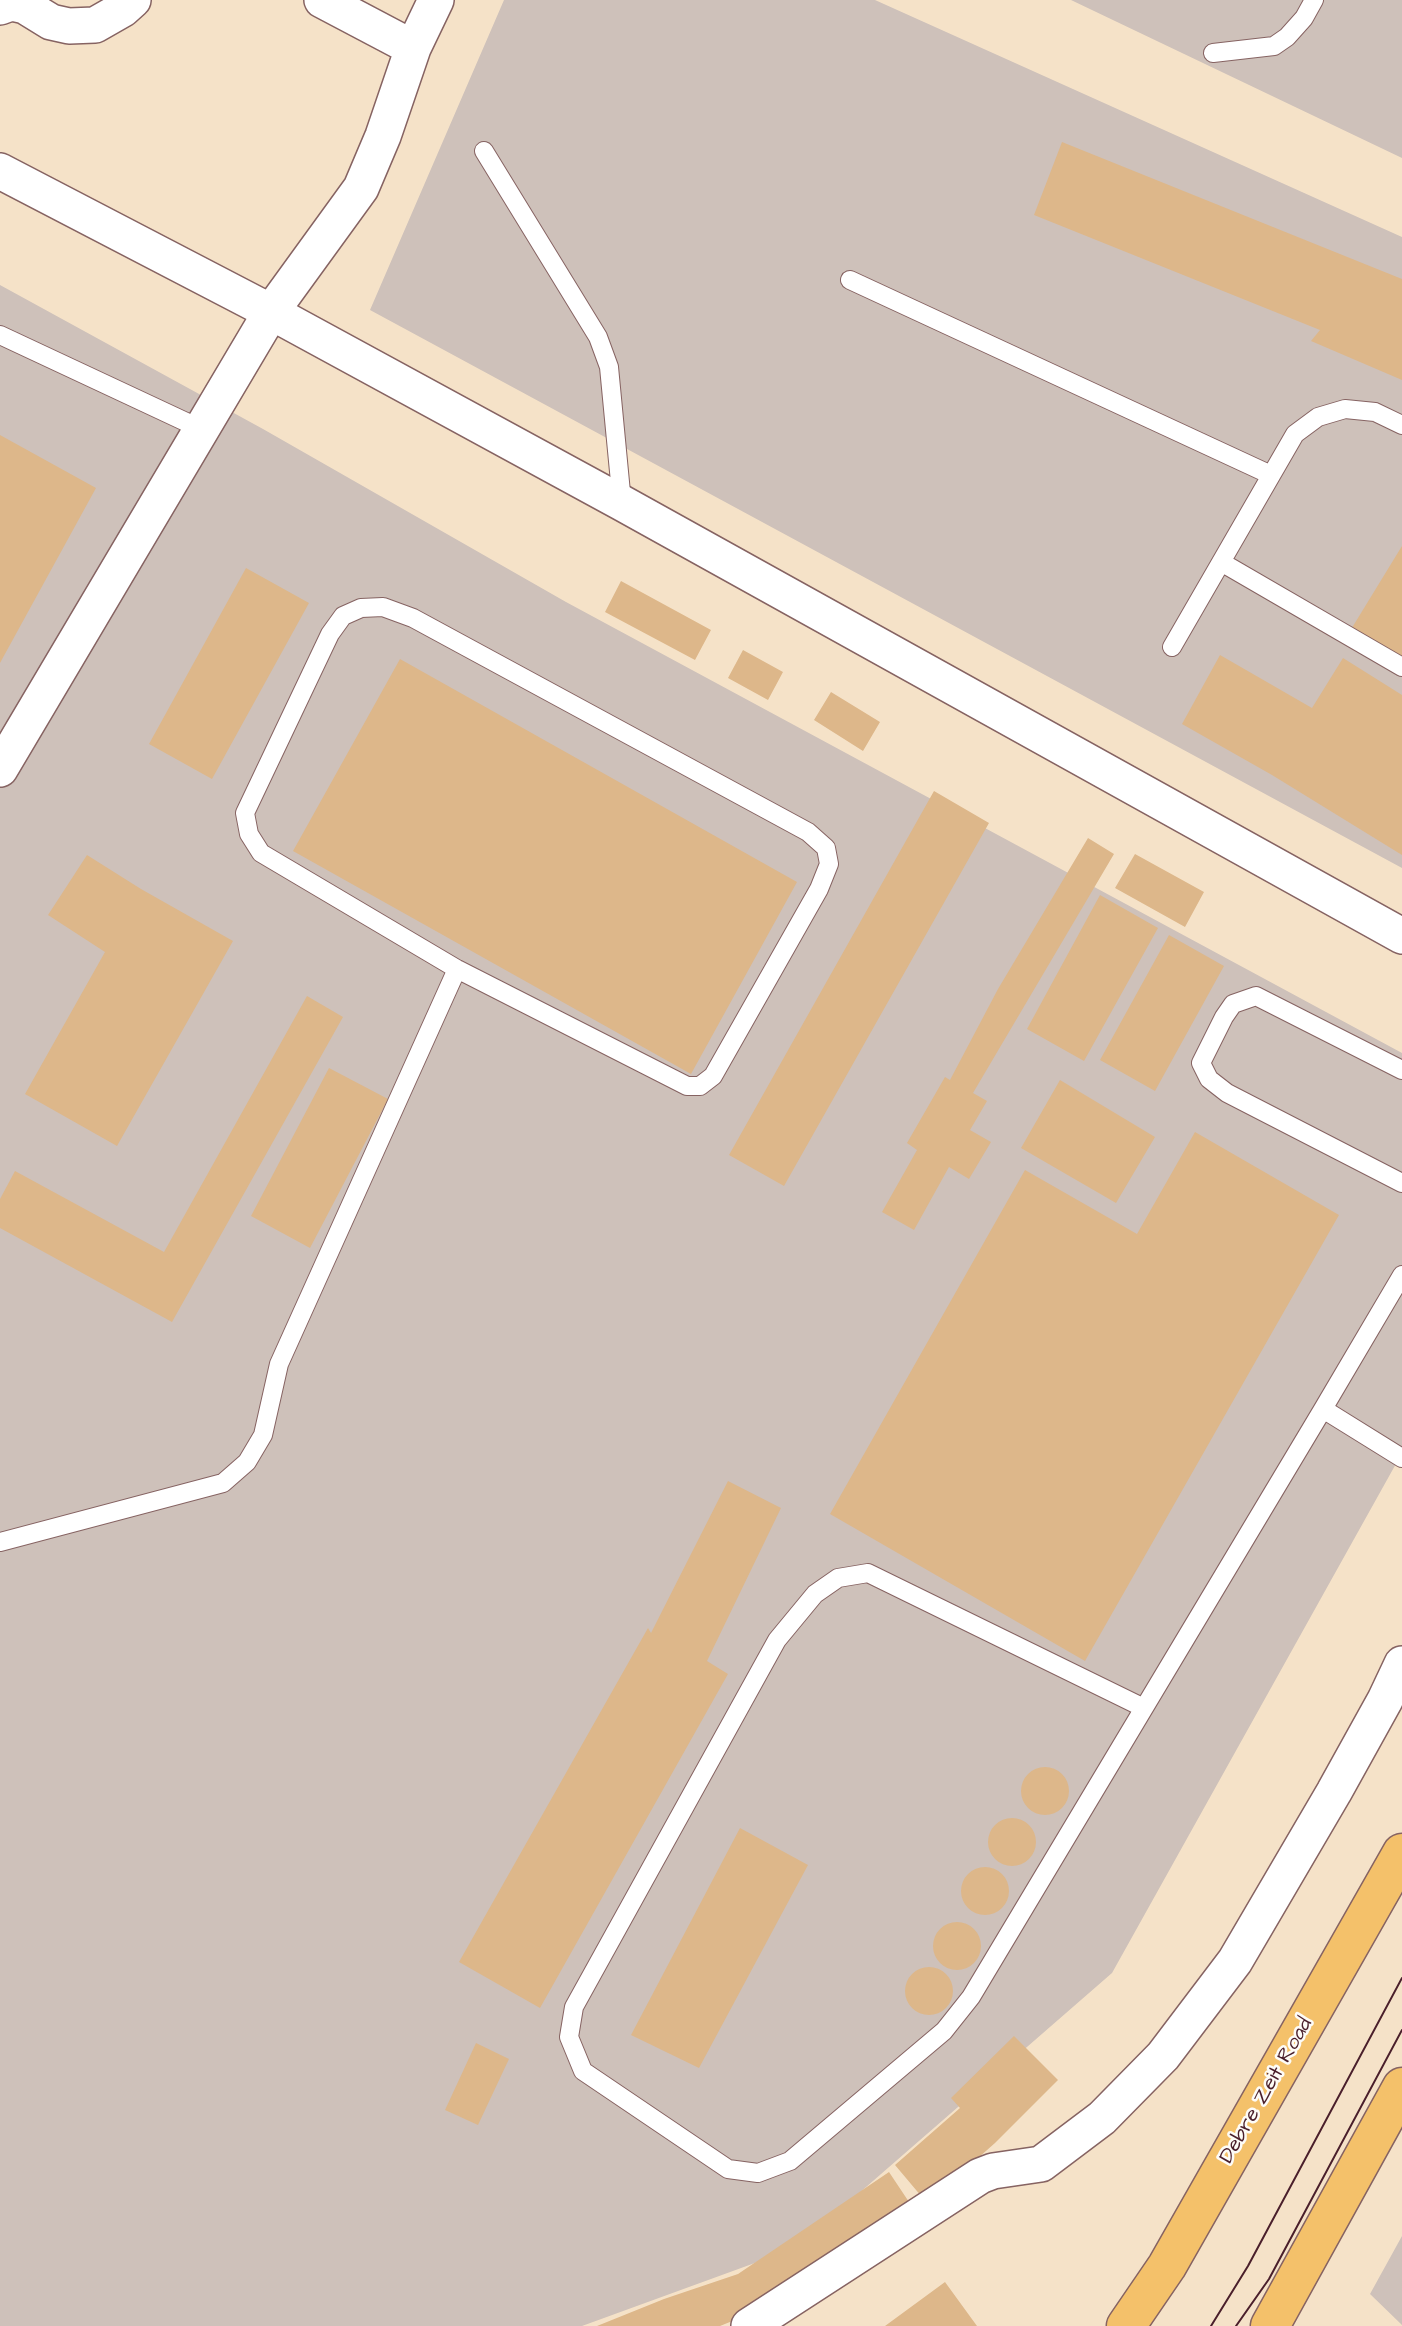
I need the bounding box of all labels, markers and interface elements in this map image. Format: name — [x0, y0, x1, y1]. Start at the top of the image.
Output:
street label: Debre Zeit Road — [1215, 2014, 1319, 2168]

